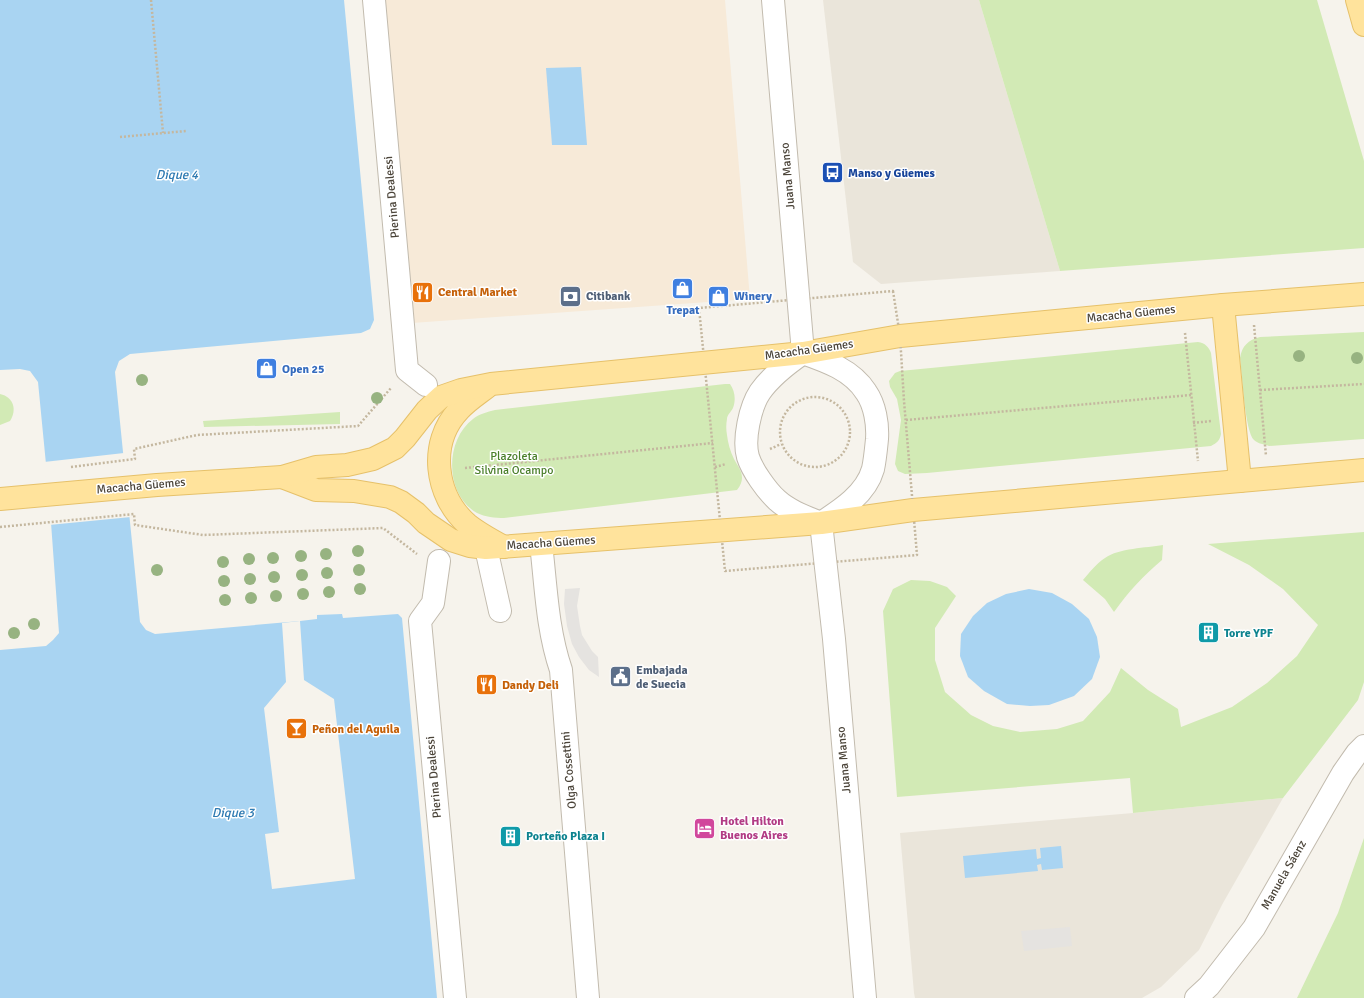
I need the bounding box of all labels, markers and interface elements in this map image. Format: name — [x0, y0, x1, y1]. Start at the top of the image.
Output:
street label: Juana Manso — [778, 142, 798, 210]
street label: Pierina Dealessi — [381, 155, 403, 239]
bus stop icon: Manso y Güemes — [819, 160, 845, 186]
place label: Manso y Güemes — [848, 166, 936, 181]
water label: Dique 4 — [156, 167, 199, 183]
shop icon: Trepat — [670, 276, 696, 302]
restaurant icon: Central Market — [409, 279, 435, 305]
bank icon: Citibank — [558, 283, 584, 309]
shop icon: Winery — [706, 283, 732, 309]
place label: Central Market — [438, 285, 517, 300]
place label: Citibank — [586, 289, 631, 304]
place label: Winery — [734, 289, 772, 304]
street label: Macacha Güemes — [1086, 302, 1176, 326]
place label: Trepat — [666, 303, 700, 318]
street label: Macacha Güemes — [764, 336, 854, 364]
shop icon: Open 25 — [254, 356, 280, 382]
place label: Open 25 — [282, 362, 325, 377]
park label: Plazoleta Silvina Ocampo — [475, 449, 553, 478]
street label: Macacha Güemes — [96, 475, 186, 497]
street label: Macacha Güemes — [506, 532, 596, 554]
building icon: Torre YPF — [1195, 620, 1221, 646]
place label: Torre YPF — [1224, 626, 1274, 641]
place label: Embajada de Suecia — [636, 663, 688, 692]
public building icon: Embajada de Suecia — [608, 664, 634, 690]
restaurant icon: Dandy Deli — [473, 672, 499, 698]
place label: Dandy Deli — [502, 678, 559, 693]
bar icon: Peñon del Aguila — [284, 716, 310, 742]
place label: Peñon del Aguila — [312, 722, 400, 737]
street label: Juana Manso — [834, 726, 854, 794]
street label: Olga Cossettini — [558, 731, 580, 809]
street label: Pierina Dealessi — [423, 735, 445, 819]
water label: Dique 3 — [212, 805, 255, 821]
place label: Hotel Hilton Buenos Aires — [720, 814, 788, 843]
hotel icon: Hotel Hilton Buenos Aires — [691, 815, 717, 841]
building icon: Porteño Plaza I — [498, 823, 524, 849]
place label: Porteño Plaza I — [526, 829, 605, 844]
street label: Manuela Sáenz — [1258, 838, 1310, 912]

